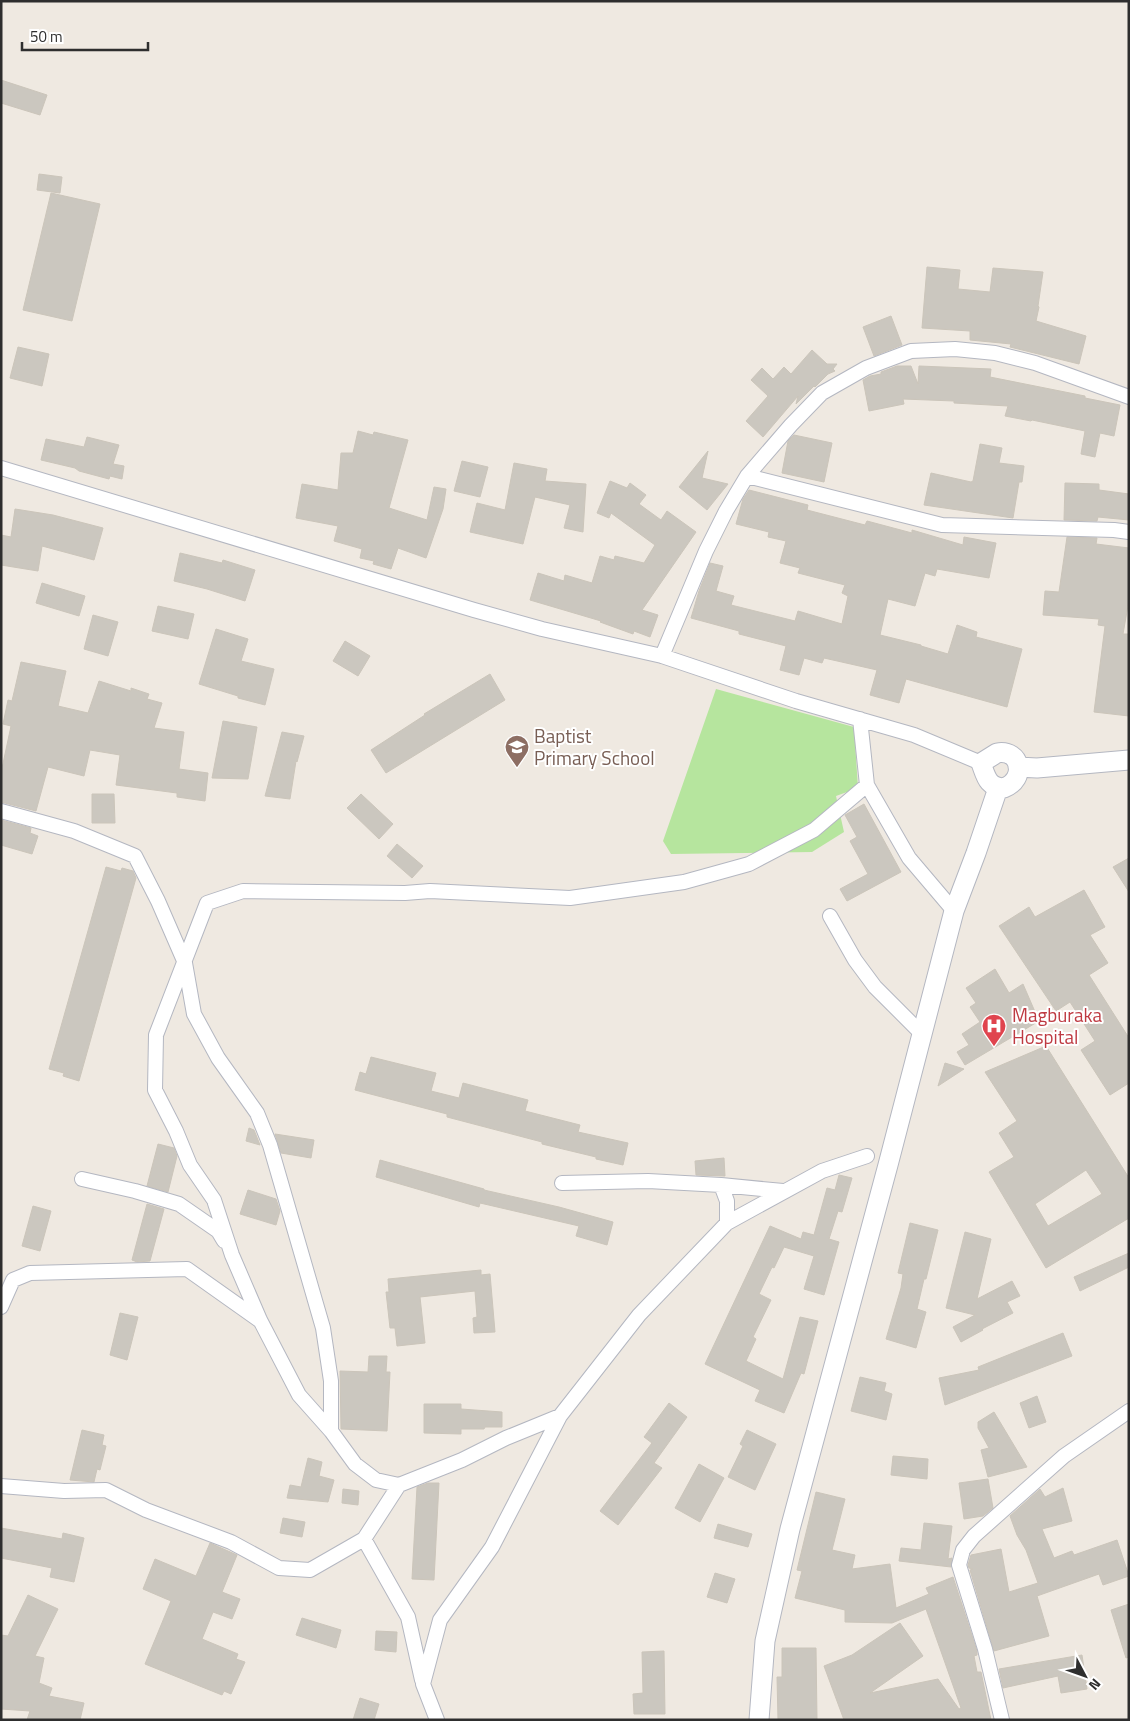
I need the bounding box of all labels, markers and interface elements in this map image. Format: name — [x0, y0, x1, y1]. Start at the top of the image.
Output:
scale bar — [22, 20, 149, 52]
text: 50 m — [30, 25, 63, 48]
place label: Baptist Primary School — [534, 721, 655, 772]
school or university icon: Baptist Primary School — [504, 734, 530, 768]
place label: Magburaka Hospital — [1012, 1000, 1102, 1051]
hospital icon: Magburaka Hospital — [981, 1013, 1007, 1047]
north arrow — [1060, 1651, 1110, 1701]
text: N — [1084, 1674, 1106, 1695]

